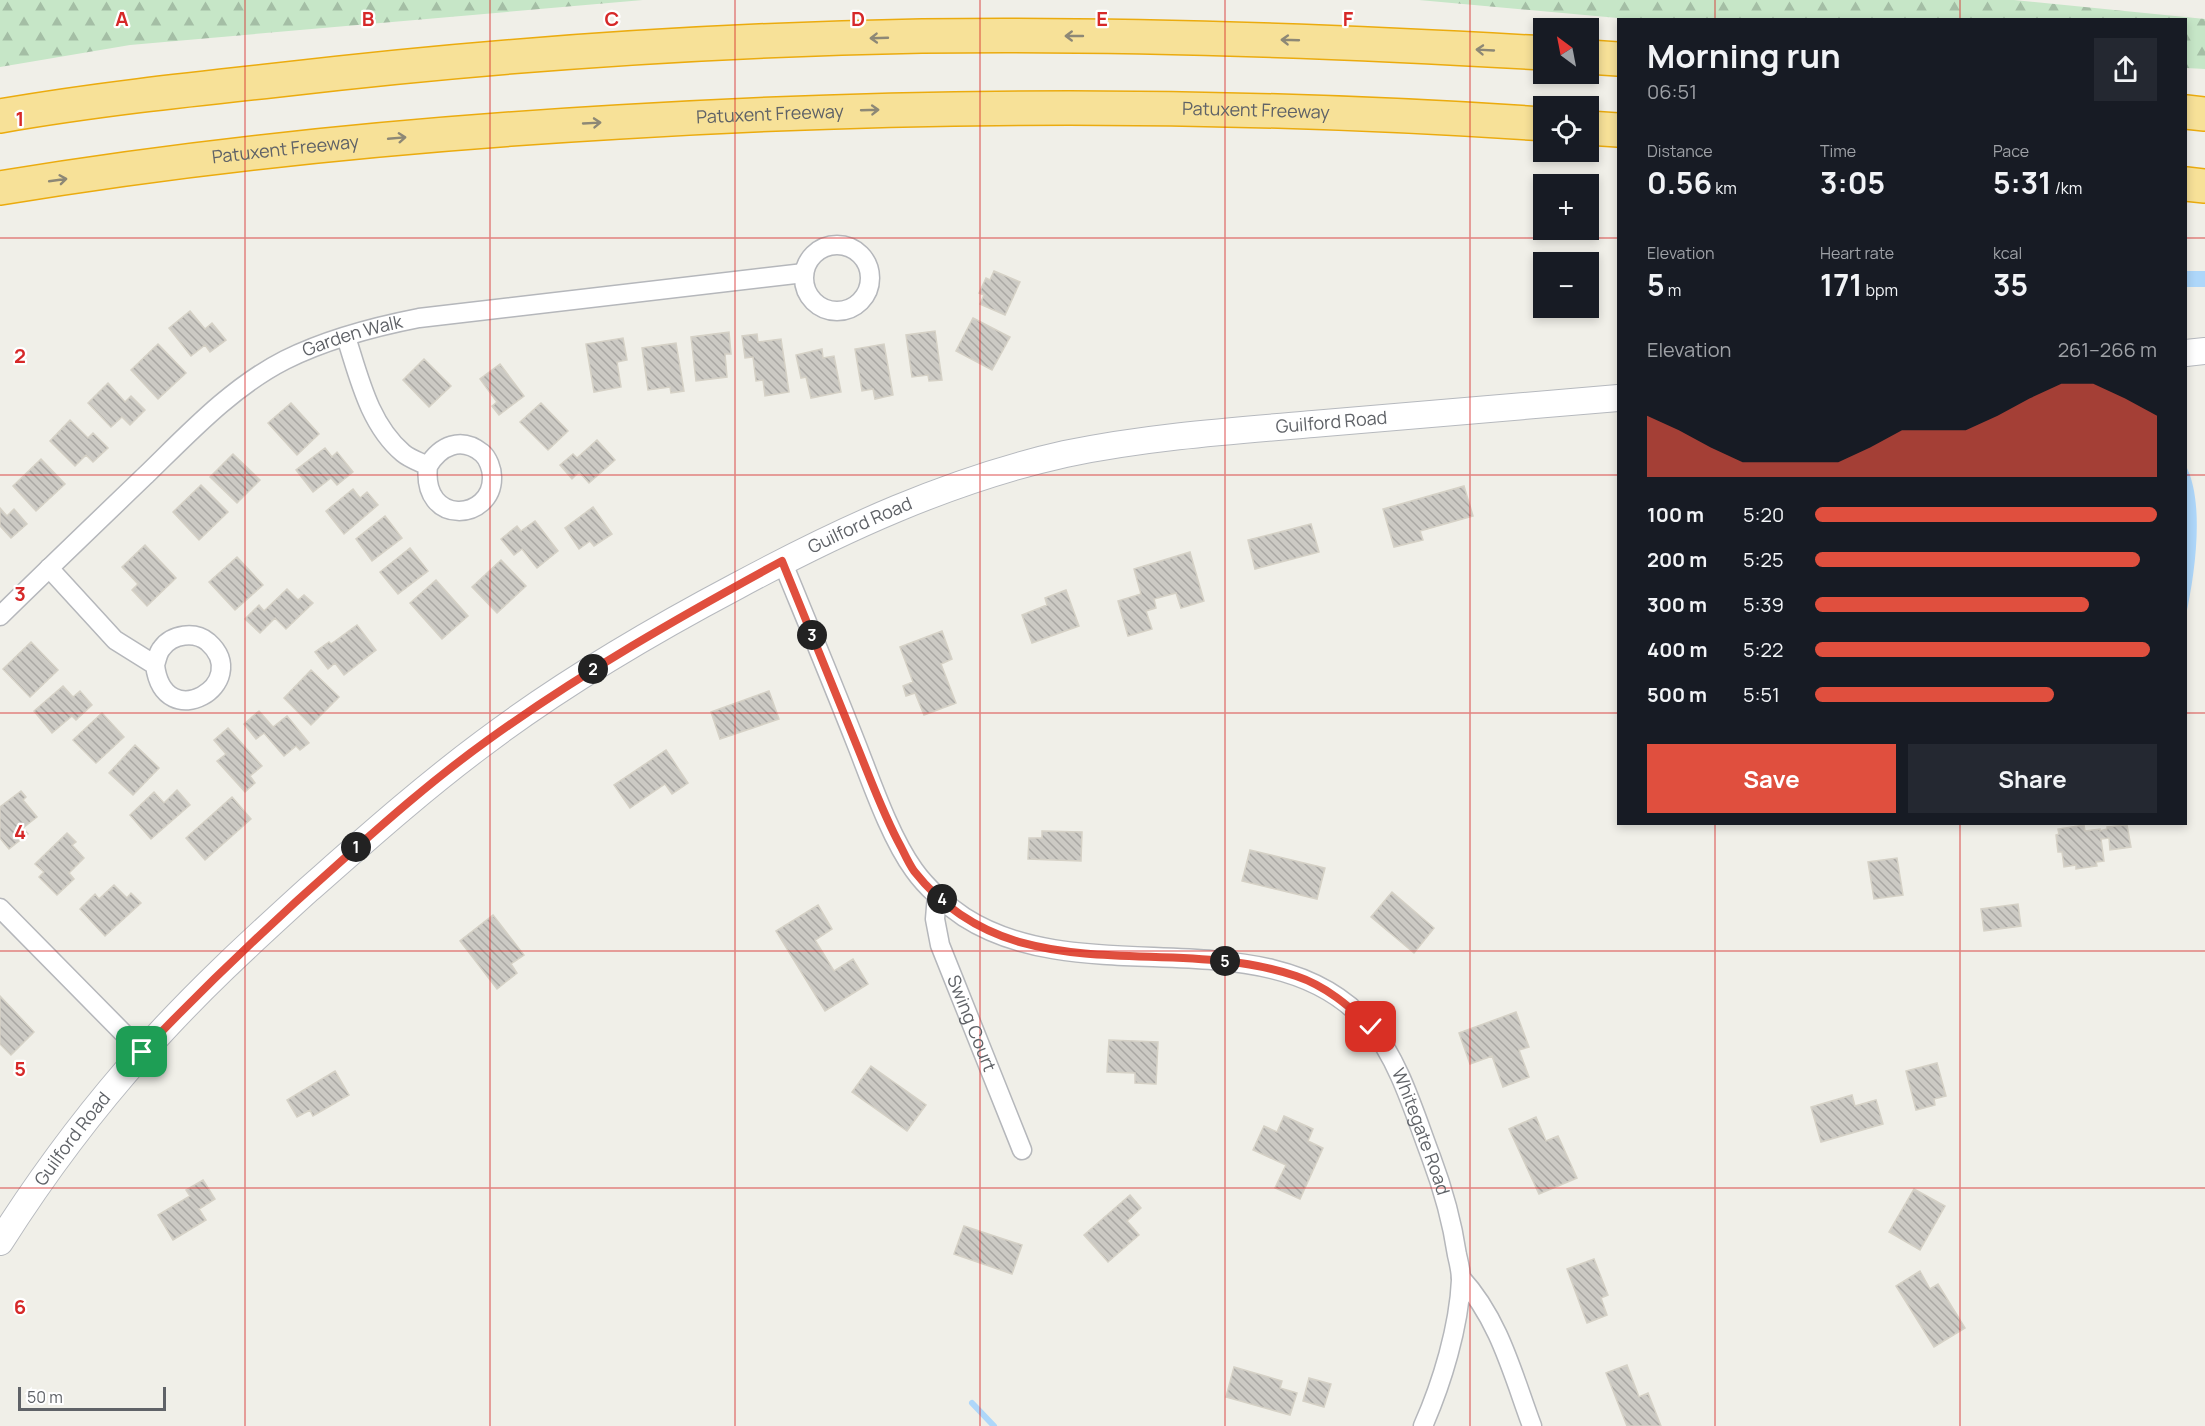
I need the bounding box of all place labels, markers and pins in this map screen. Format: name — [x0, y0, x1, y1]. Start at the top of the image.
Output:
pin: 3 — [797, 620, 827, 650]
pin: 2 — [578, 654, 608, 684]
pin: 1 — [341, 832, 371, 862]
pin: 4 — [927, 884, 957, 914]
pin: 5 — [1210, 946, 1240, 976]
pin — [1345, 1001, 1396, 1052]
pin — [116, 1026, 167, 1077]

